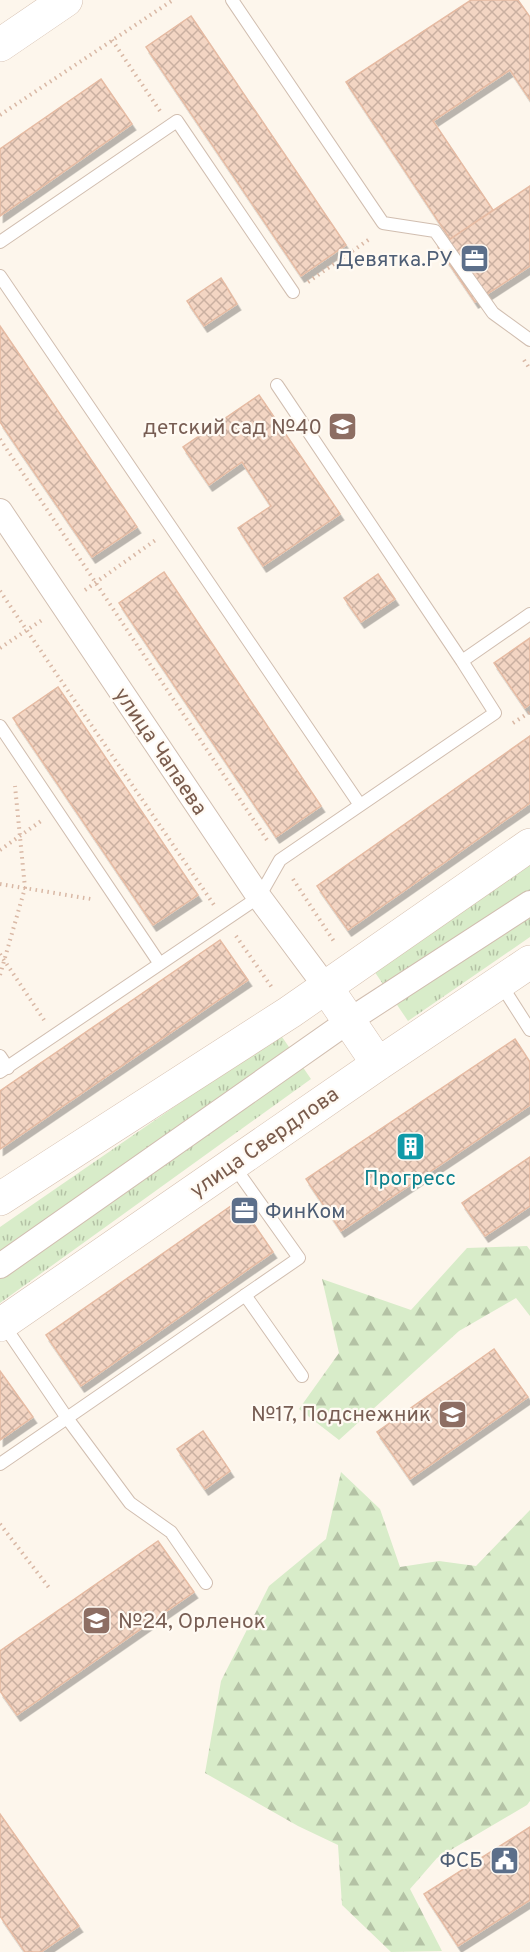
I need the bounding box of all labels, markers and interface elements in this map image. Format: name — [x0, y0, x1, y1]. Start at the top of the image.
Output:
office icon: Девятка.РУ — [458, 243, 490, 275]
place label: Девятка.РУ — [336, 247, 453, 274]
school or university icon: детский сад №40 — [327, 411, 359, 443]
place label: детский сад №40 — [143, 415, 322, 442]
street label: улица Чапаева — [107, 683, 212, 821]
street label: улица Свердлова — [185, 1082, 345, 1205]
building icon: Прогресс — [394, 1131, 426, 1163]
place label: Прогресс — [364, 1166, 456, 1193]
office icon: ФинКом — [228, 1195, 260, 1227]
place label: ФинКом — [265, 1199, 346, 1226]
school or university icon: №17, Подснежник — [436, 1398, 468, 1430]
place label: №17, Подснежник — [251, 1402, 431, 1429]
school or university icon: №24, Орленок — [81, 1605, 113, 1637]
place label: №24, Орленок — [118, 1609, 266, 1636]
public building icon: ФСБ — [488, 1844, 520, 1876]
place label: ФСБ — [439, 1848, 483, 1875]

